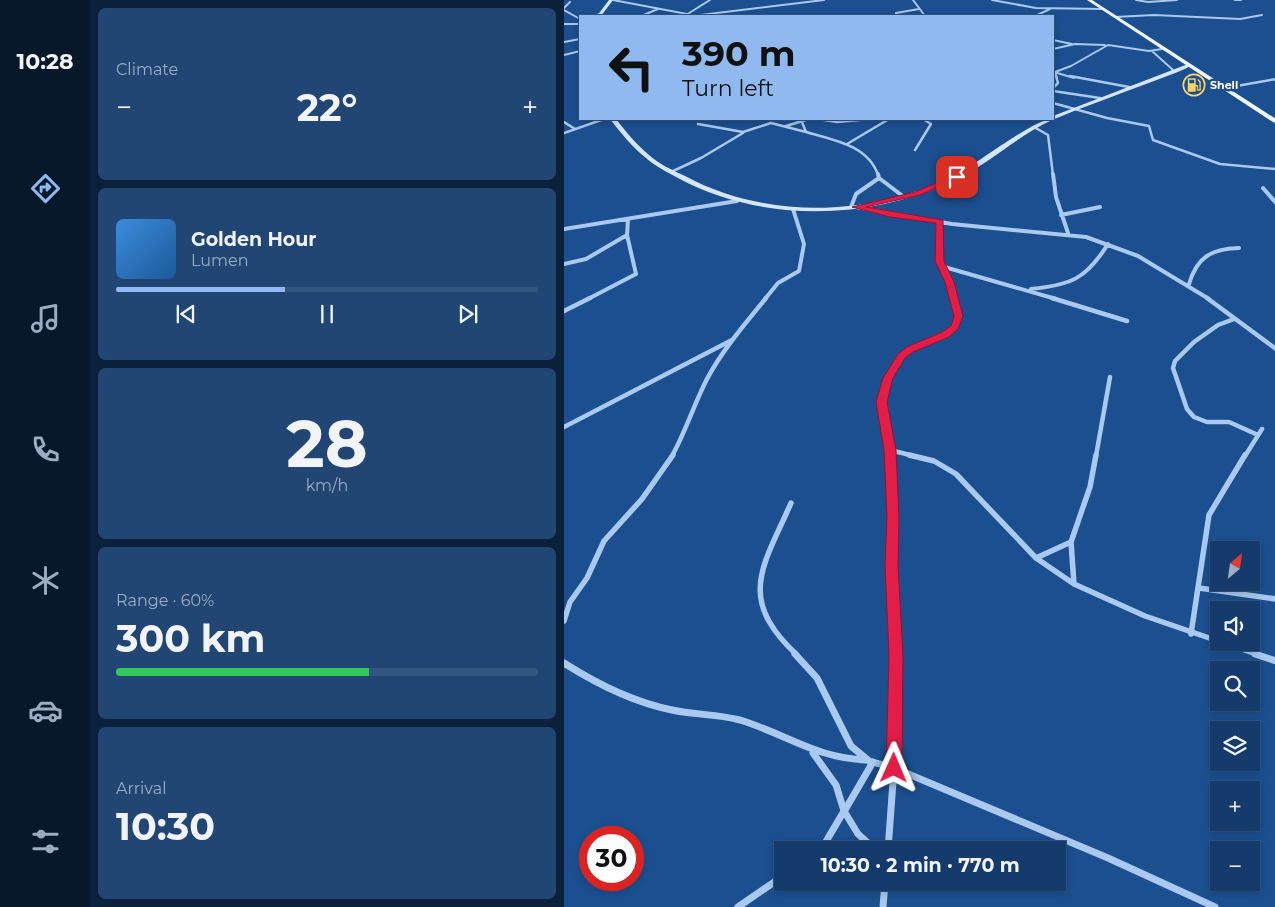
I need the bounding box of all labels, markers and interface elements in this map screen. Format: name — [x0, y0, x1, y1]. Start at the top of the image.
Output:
text: 390 m — [682, 32, 795, 75]
icon: left — [599, 35, 664, 100]
text: 10:28 — [17, 48, 73, 75]
text: Climate — [116, 60, 178, 79]
fuel station icon: Shell — [1182, 73, 1206, 97]
text: Turn left — [682, 75, 774, 102]
place label: Shell — [1210, 78, 1238, 92]
text: 22° — [297, 84, 357, 131]
text: − — [116, 90, 132, 124]
text: + — [522, 90, 538, 124]
pin — [936, 156, 978, 198]
icon: arrive — [943, 163, 971, 191]
icon: directions — [28, 171, 63, 206]
text: Golden Hour — [191, 228, 317, 251]
text: Lumen — [191, 251, 249, 270]
icon: previous — [172, 300, 200, 328]
icon: pause — [313, 300, 341, 328]
icon: next — [454, 300, 482, 328]
icon: music — [28, 301, 63, 336]
text: 28 — [286, 404, 368, 483]
icon: phone — [28, 432, 63, 467]
text: km/h — [306, 476, 348, 495]
north arrow — [1210, 541, 1260, 591]
map controls — [1210, 541, 1260, 891]
icon: climate — [28, 563, 63, 598]
text: Range · 60% — [116, 591, 214, 610]
button: sound — [1210, 601, 1260, 651]
text: 300 km — [116, 615, 265, 662]
button: search — [1210, 661, 1260, 711]
icon: car — [28, 693, 63, 728]
button: layers — [1210, 721, 1260, 771]
position arrow — [867, 741, 919, 793]
text: Arrival — [116, 779, 166, 798]
button: + — [1210, 781, 1260, 831]
text: 10:30 — [116, 803, 215, 850]
icon: filters — [28, 824, 63, 859]
speed limit sign: 30 — [579, 826, 644, 891]
button: − — [1210, 841, 1260, 891]
text: 10:30 · 2 min · 770 m — [820, 854, 1020, 877]

